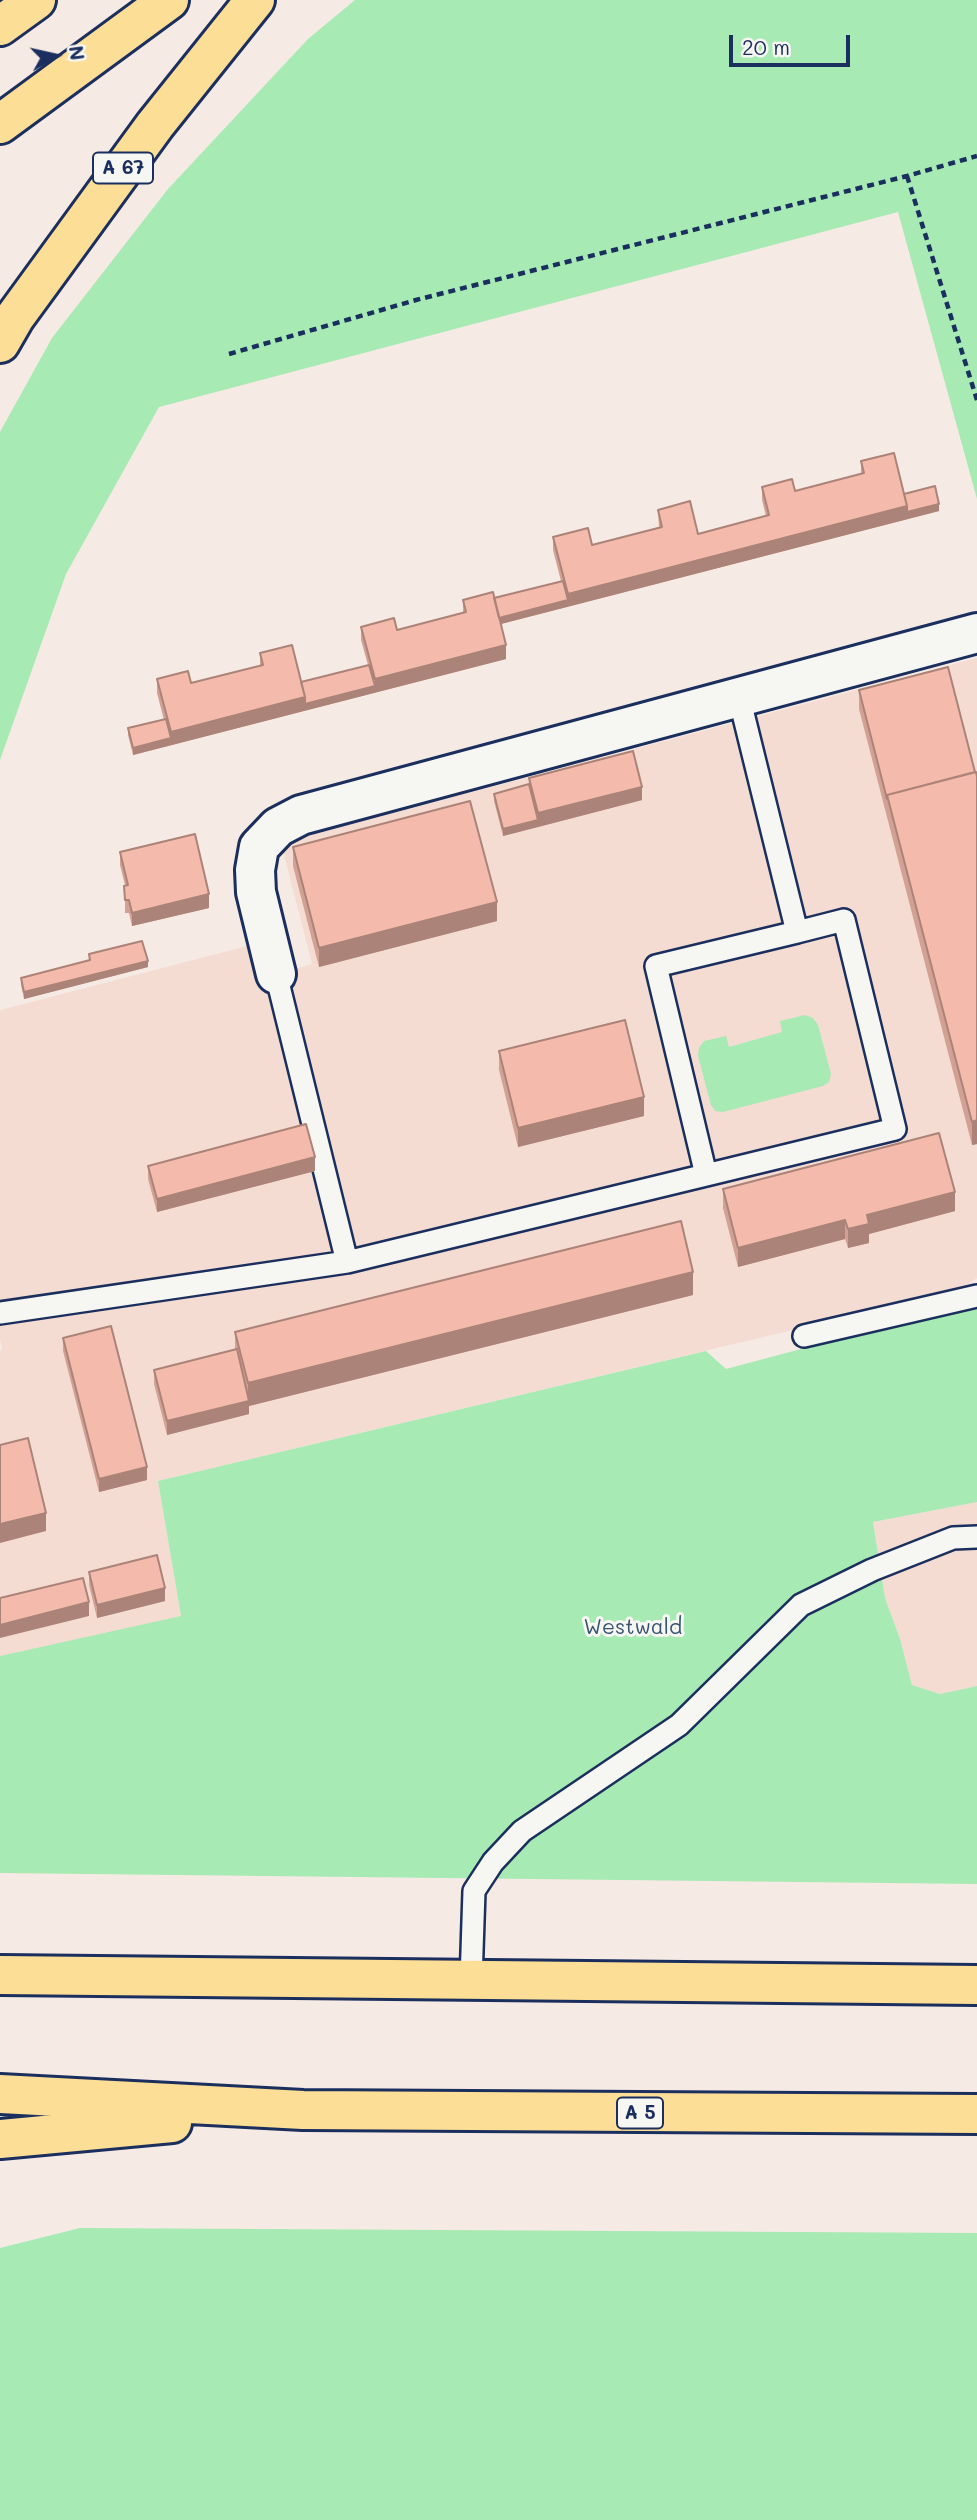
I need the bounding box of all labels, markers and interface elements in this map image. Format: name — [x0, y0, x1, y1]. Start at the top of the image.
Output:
north arrow — [21, 21, 91, 91]
scale bar — [732, 21, 853, 65]
text: 20 m — [742, 33, 790, 60]
text: N — [64, 44, 91, 62]
road number: A 67 — [93, 152, 153, 184]
park label: Westwald — [584, 1615, 682, 1641]
road number: A 5 — [617, 2098, 663, 2128]

